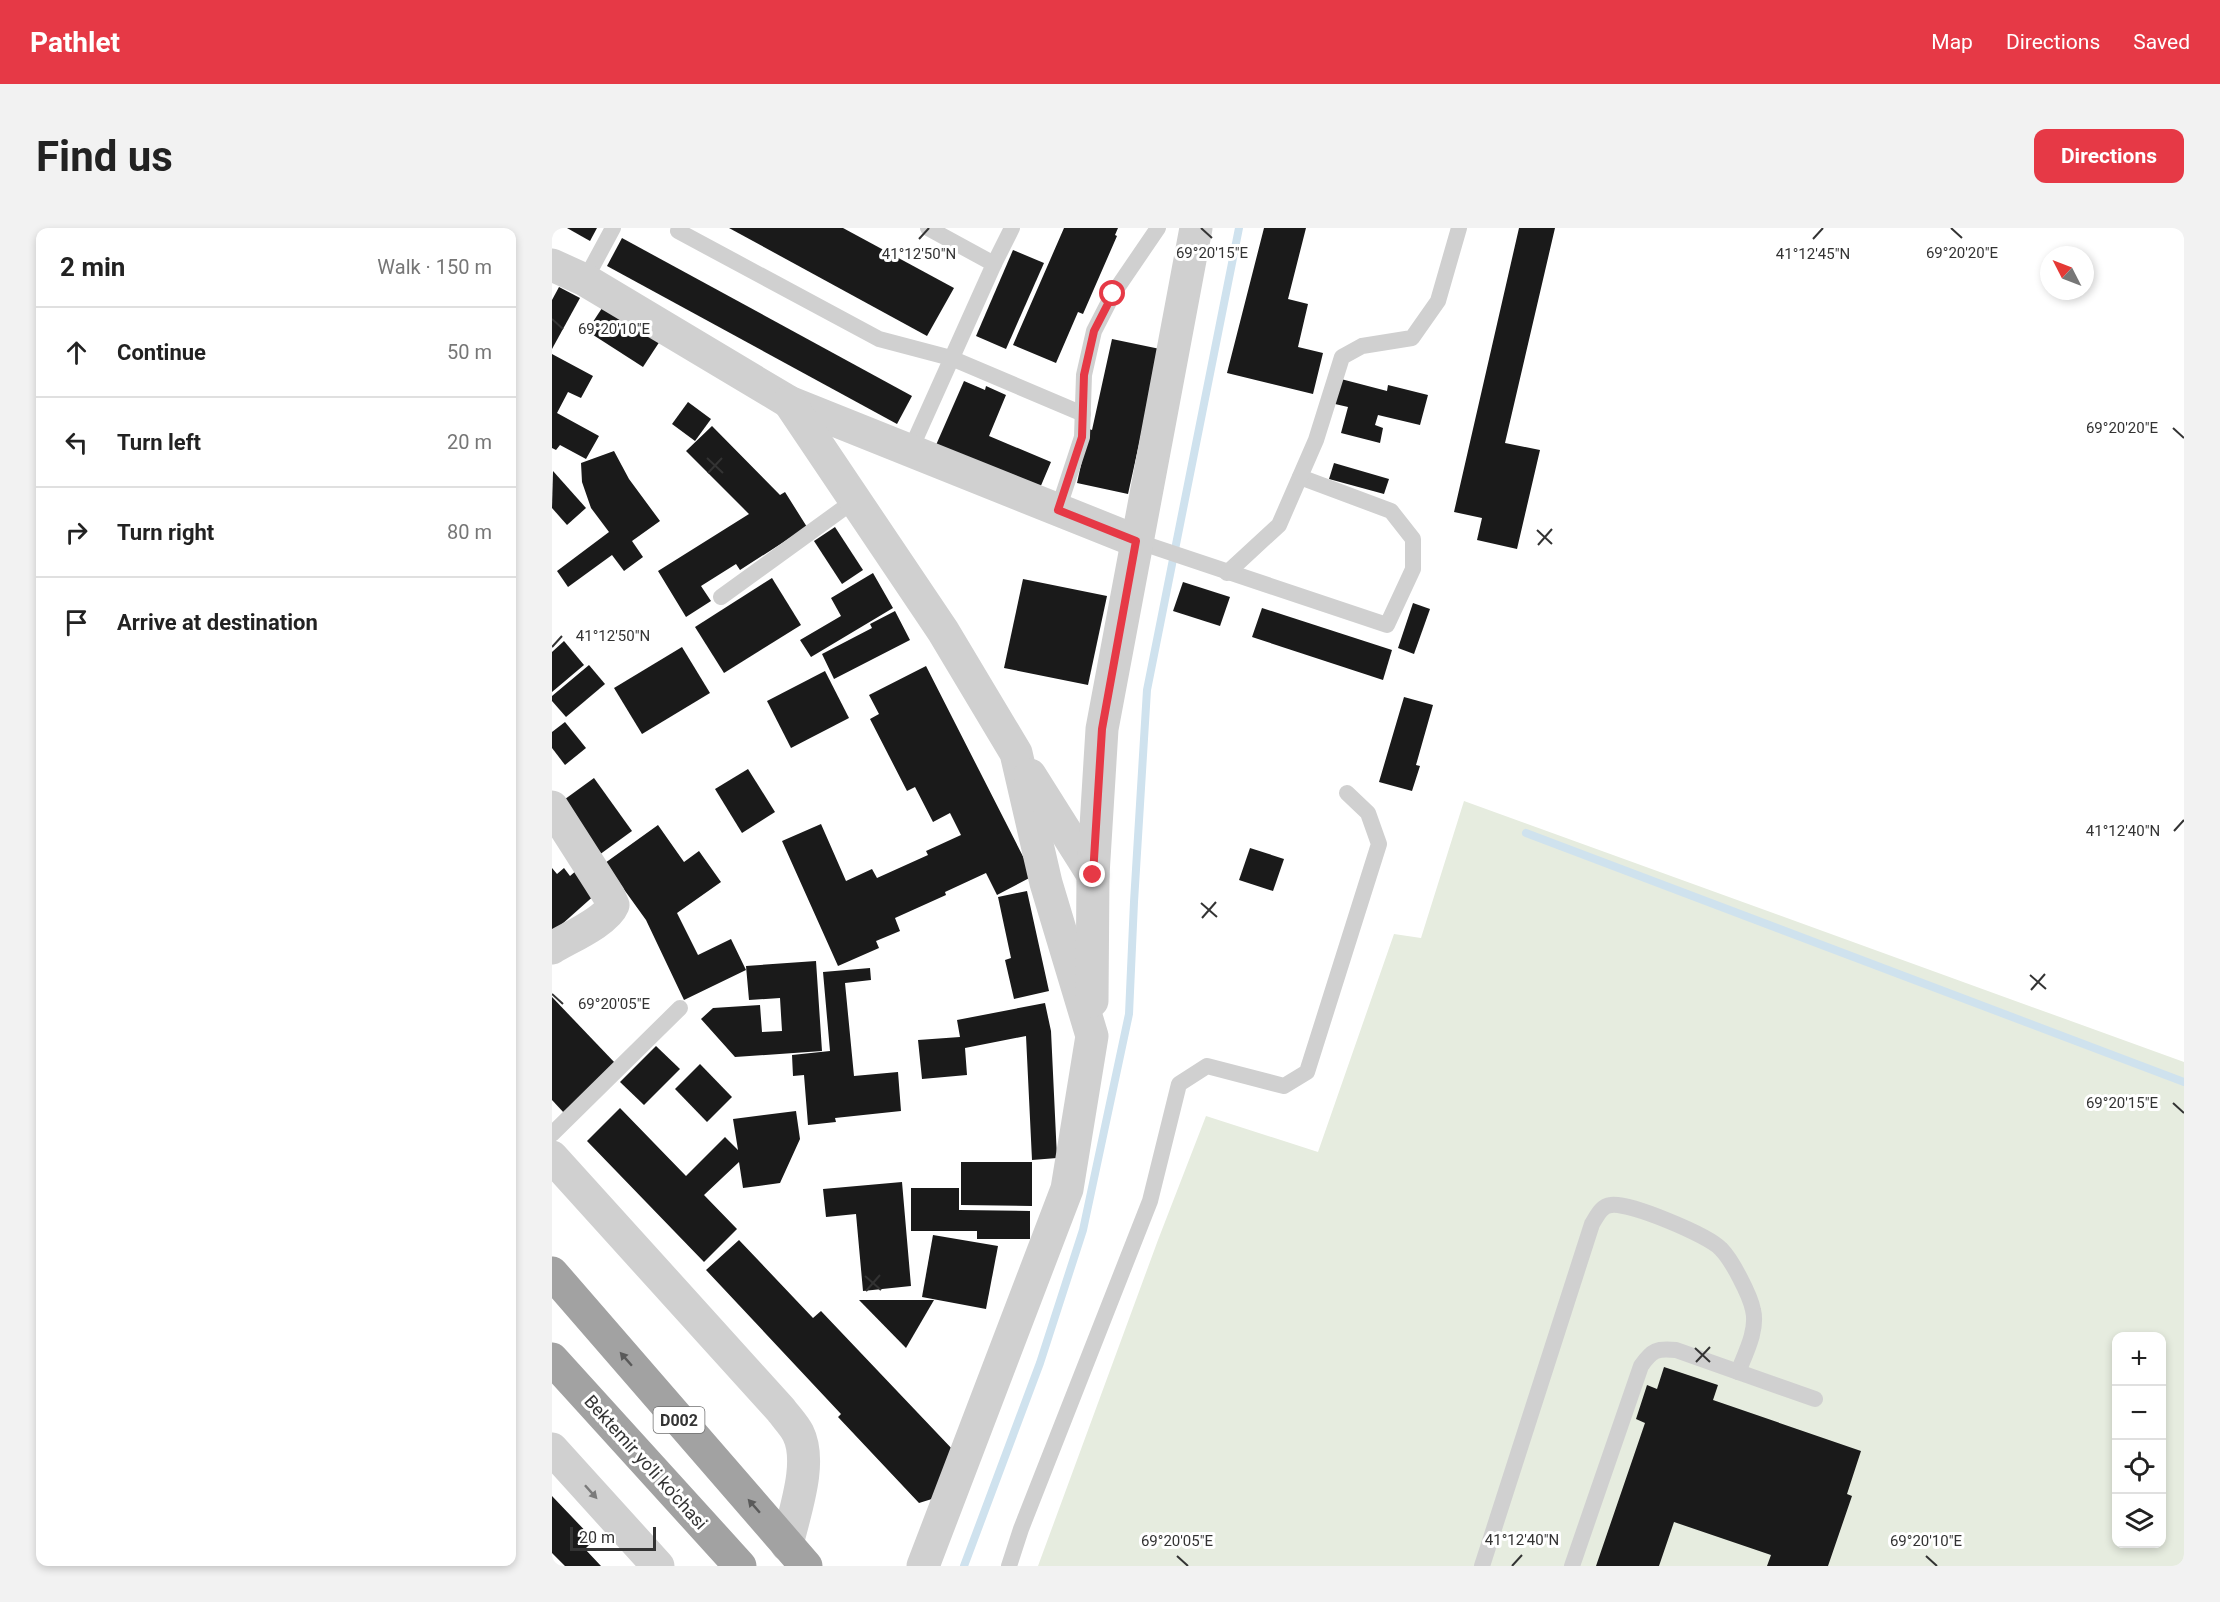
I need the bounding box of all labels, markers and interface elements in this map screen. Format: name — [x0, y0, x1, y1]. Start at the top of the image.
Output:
text: Pathlet — [30, 26, 120, 59]
text: Map — [1931, 30, 1973, 54]
text: Directions — [2006, 30, 2100, 54]
text: Saved — [2133, 30, 2190, 54]
button: Directions — [2034, 129, 2184, 183]
text: Find us — [36, 132, 173, 181]
text: 69°20'15"E — [1176, 244, 1249, 262]
text: 69°20'20"E — [1926, 244, 1999, 262]
text: 41°12'50"N — [882, 245, 956, 263]
text: 41°12'45"N — [1776, 245, 1850, 263]
north arrow — [2040, 246, 2094, 300]
text: 2 min — [60, 252, 125, 282]
text: Walk · 150 m — [377, 255, 492, 279]
route start — [1099, 280, 1125, 306]
text: 69°20'10"E — [578, 320, 651, 338]
icon: ahead — [60, 336, 93, 369]
text: Continue — [117, 340, 206, 365]
text: 50 m — [447, 340, 492, 364]
text: 69°20'20"E — [2086, 419, 2159, 437]
icon: left — [60, 426, 93, 459]
text: Turn left — [117, 430, 201, 455]
text: 20 m — [447, 430, 492, 454]
icon: right — [60, 516, 93, 549]
text: Turn right — [117, 520, 214, 545]
text: 80 m — [447, 520, 492, 544]
icon: arrive — [60, 606, 93, 639]
text: Arrive at destination — [117, 610, 318, 635]
text: 41°12'50"N — [576, 627, 650, 645]
text: 41°12'40"N — [2086, 822, 2160, 840]
route end — [1079, 861, 1105, 887]
text: 69°20'05"E — [578, 995, 651, 1013]
text: 69°20'15"E — [2086, 1094, 2159, 1112]
map controls — [2112, 1332, 2166, 1548]
button: + — [2112, 1332, 2166, 1386]
one-way arrow — [620, 1352, 633, 1367]
button: − — [2112, 1386, 2166, 1440]
street label: Bektemir yo'li ko'chasi — [580, 1391, 712, 1533]
road number: D002 — [654, 1407, 704, 1433]
button: locate — [2112, 1440, 2166, 1494]
one-way arrow — [584, 1484, 597, 1499]
button: layers — [2112, 1494, 2166, 1548]
one-way arrow — [748, 1499, 761, 1514]
scale bar — [570, 1524, 656, 1552]
text: 20 m — [579, 1528, 615, 1547]
text: 41°12'40"N — [1485, 1531, 1559, 1549]
text: 69°20'05"E — [1141, 1532, 1214, 1550]
text: 69°20'10"E — [1890, 1532, 1963, 1550]

